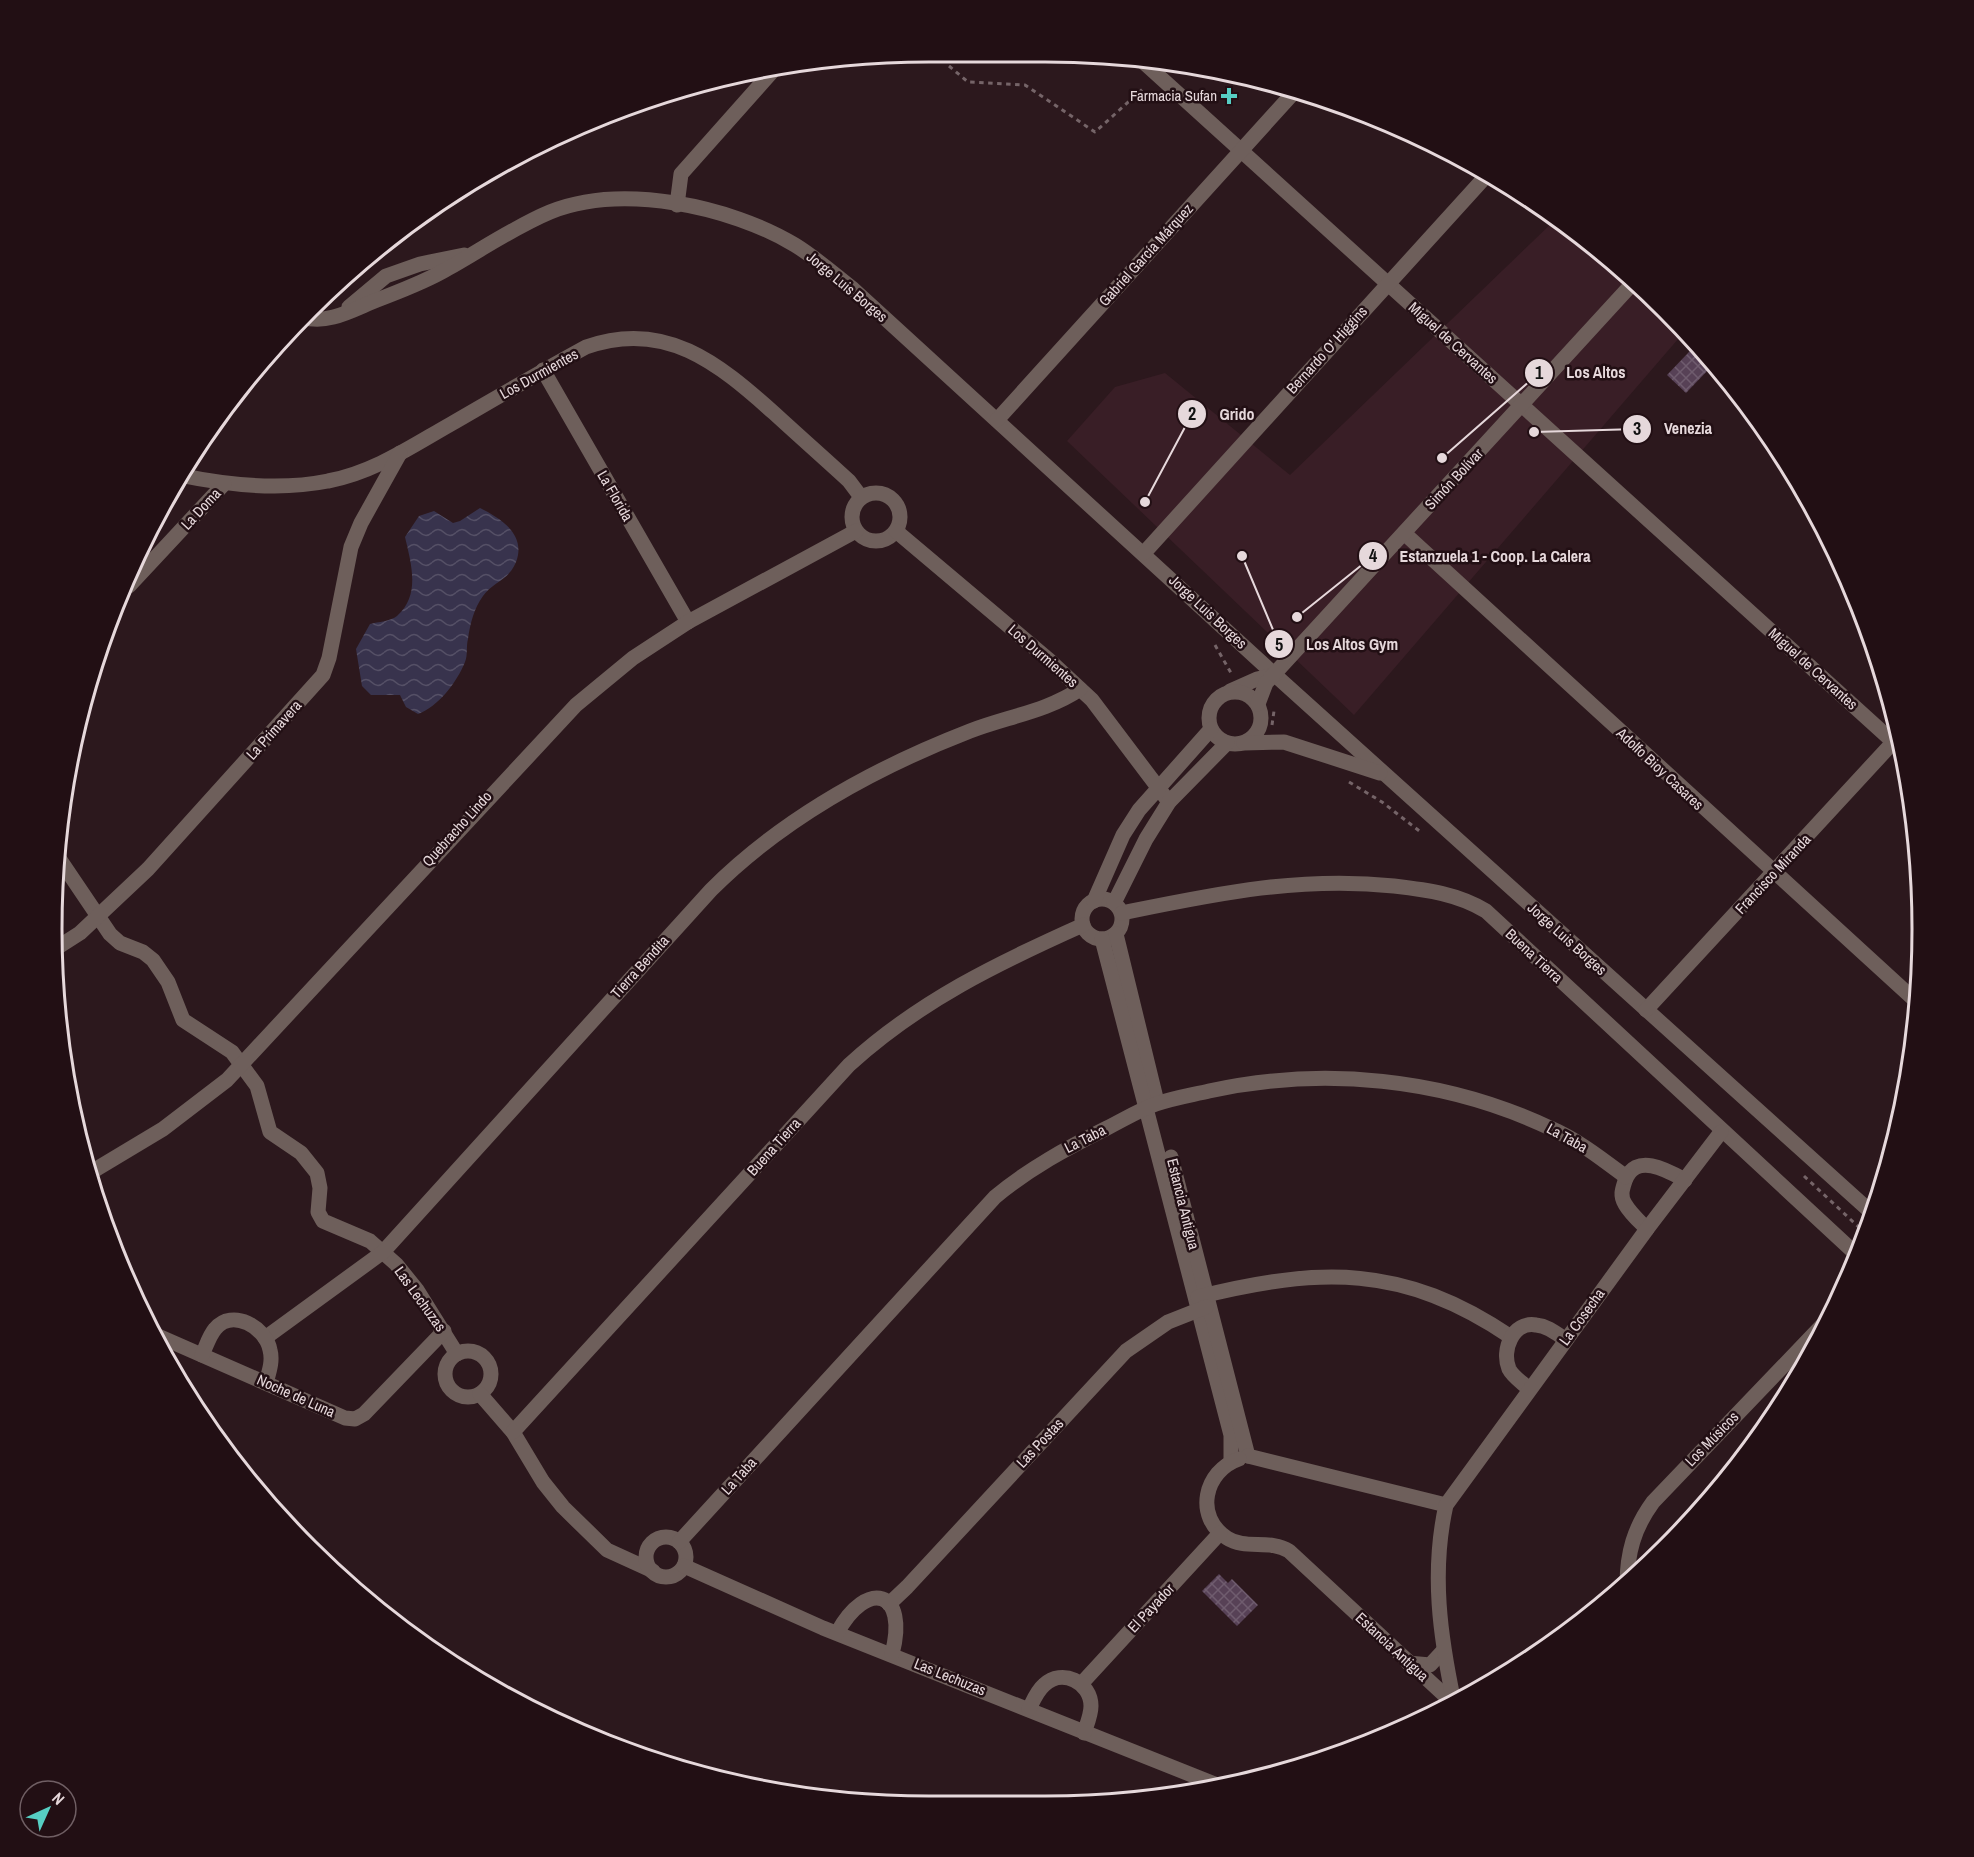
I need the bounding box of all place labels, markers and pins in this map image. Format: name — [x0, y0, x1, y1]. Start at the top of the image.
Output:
place label: Farmacia Sufan — [1130, 85, 1217, 106]
marker: Farmacia Sufan — [1222, 89, 1236, 103]
callout: Los Altos — [1524, 356, 1638, 390]
callout: Grido — [1177, 397, 1266, 431]
callout: Venezia — [1622, 412, 1724, 446]
callout: Estanzuela 1 - Coop. La Calera — [1358, 539, 1603, 573]
callout: Los Altos Gym — [1264, 627, 1410, 661]

